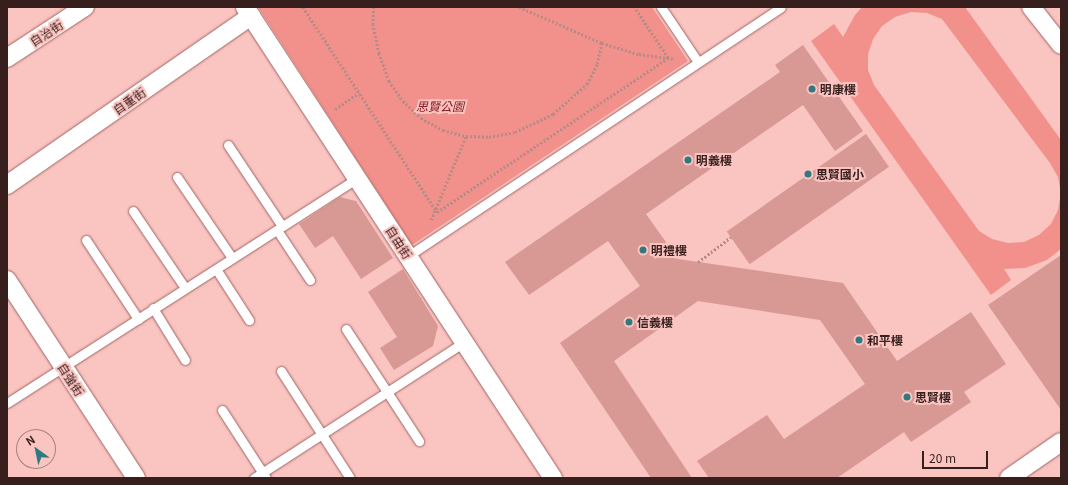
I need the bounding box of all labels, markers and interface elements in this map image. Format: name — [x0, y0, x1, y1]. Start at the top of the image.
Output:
street label: 自治街 — [27, 17, 65, 49]
place label: 明康樓 — [820, 82, 856, 96]
marker: 明康樓 — [807, 84, 817, 94]
street label: 自重街 — [110, 85, 148, 117]
park label: 思賢公園 — [416, 99, 464, 113]
place label: 明義樓 — [696, 153, 732, 167]
marker: 明義樓 — [683, 155, 693, 165]
place label: 思賢國小 — [816, 167, 864, 181]
marker: 思賢國小 — [803, 169, 813, 179]
street label: 自由街 — [383, 223, 415, 261]
place label: 明禮樓 — [651, 243, 687, 257]
marker: 明禮樓 — [638, 245, 648, 255]
place label: 信義樓 — [637, 315, 673, 329]
marker: 信義樓 — [624, 317, 634, 327]
place label: 和平樓 — [867, 333, 903, 347]
marker: 和平樓 — [854, 335, 864, 345]
street label: 自強街 — [55, 360, 87, 398]
place label: 思賢樓 — [915, 390, 951, 404]
marker: 思賢樓 — [902, 392, 912, 402]
north arrow — [16, 429, 56, 469]
text: N — [22, 431, 38, 449]
scale bar — [924, 443, 990, 469]
text: 20 m — [929, 449, 956, 466]

